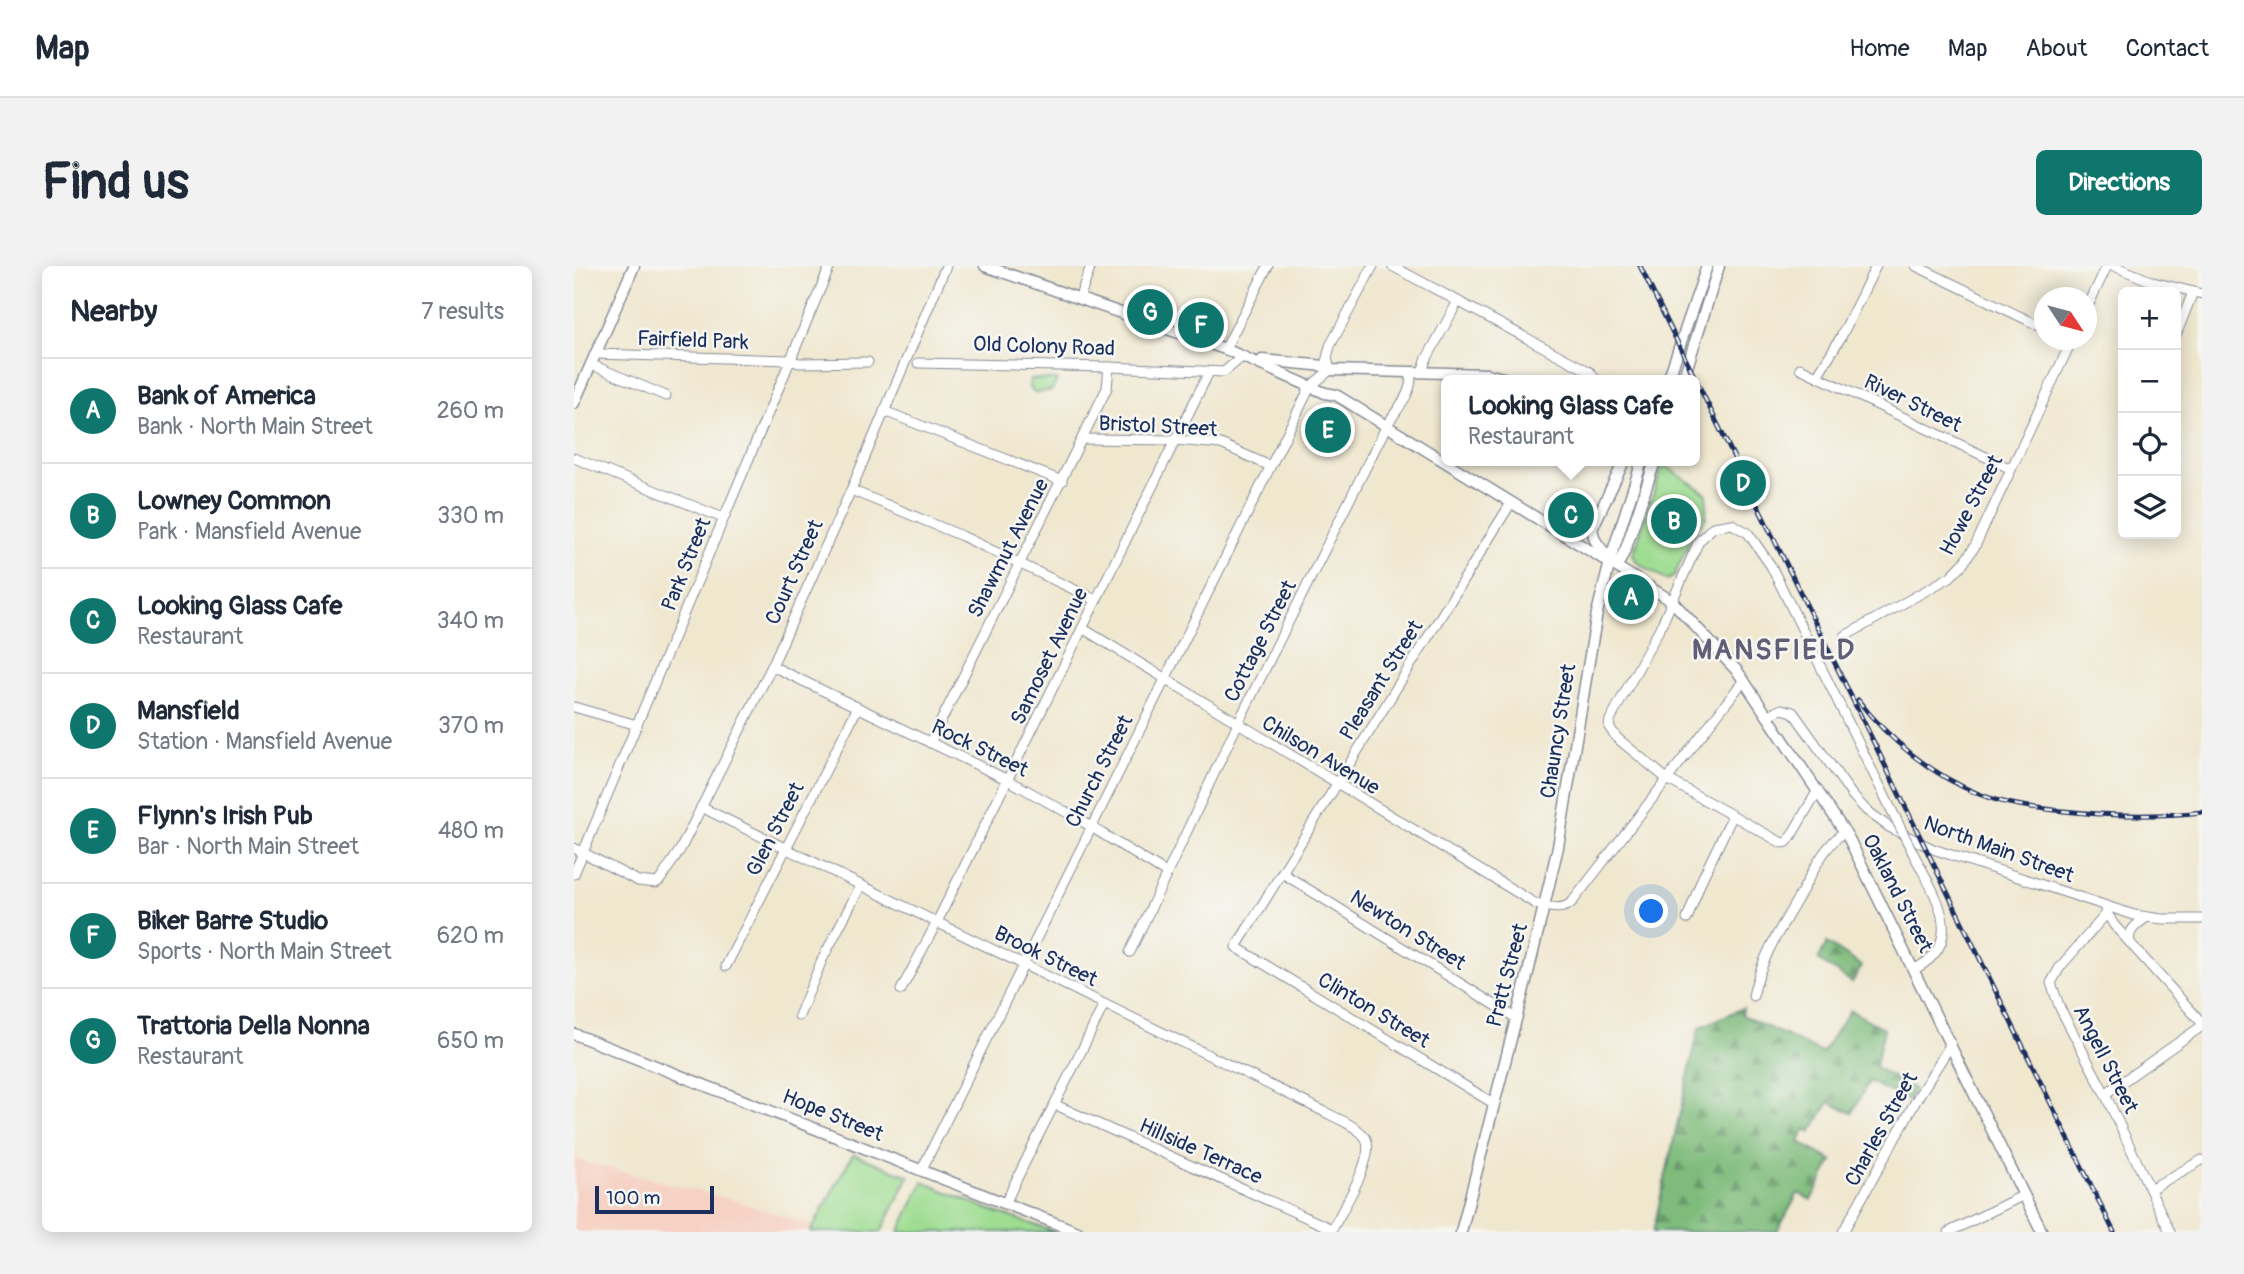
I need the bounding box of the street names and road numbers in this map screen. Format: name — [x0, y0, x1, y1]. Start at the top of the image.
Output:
street label: Fairfield Park — [637, 325, 749, 356]
street label: Old Colony Road — [973, 331, 1115, 362]
street label: River Street — [1860, 368, 1967, 439]
street label: Bristol Street — [1098, 410, 1219, 443]
street label: Howe Street — [1934, 450, 2010, 560]
street label: Shawmut Avenue — [962, 473, 1055, 622]
street label: Park Street — [656, 513, 718, 615]
street label: Court Street — [759, 515, 830, 629]
street label: Cottage Street — [1218, 575, 1303, 707]
street label: Samoset Avenue — [1005, 583, 1095, 729]
street label: Pleasant Street — [1334, 615, 1429, 745]
street label: Chauncy Street — [1535, 661, 1583, 800]
street label: Church Street — [1060, 710, 1140, 832]
street label: Chilson Avenue — [1257, 710, 1385, 802]
street label: Rock Street — [927, 713, 1033, 784]
street label: Glen Street — [740, 777, 811, 881]
street label: North Main Street — [1920, 810, 2078, 889]
street label: Oakland Street — [1856, 829, 1939, 958]
street label: Newton Street — [1345, 884, 1471, 977]
street label: Brook Street — [990, 920, 1102, 993]
street label: Pratt Street — [1481, 920, 1534, 1030]
street label: Clinton Street — [1313, 966, 1435, 1055]
street label: Angell Street — [2067, 1001, 2145, 1118]
street label: Charles Street — [1839, 1067, 1924, 1191]
street label: Hope Street — [778, 1083, 888, 1148]
street label: Hillside Terrace — [1135, 1112, 1267, 1191]

